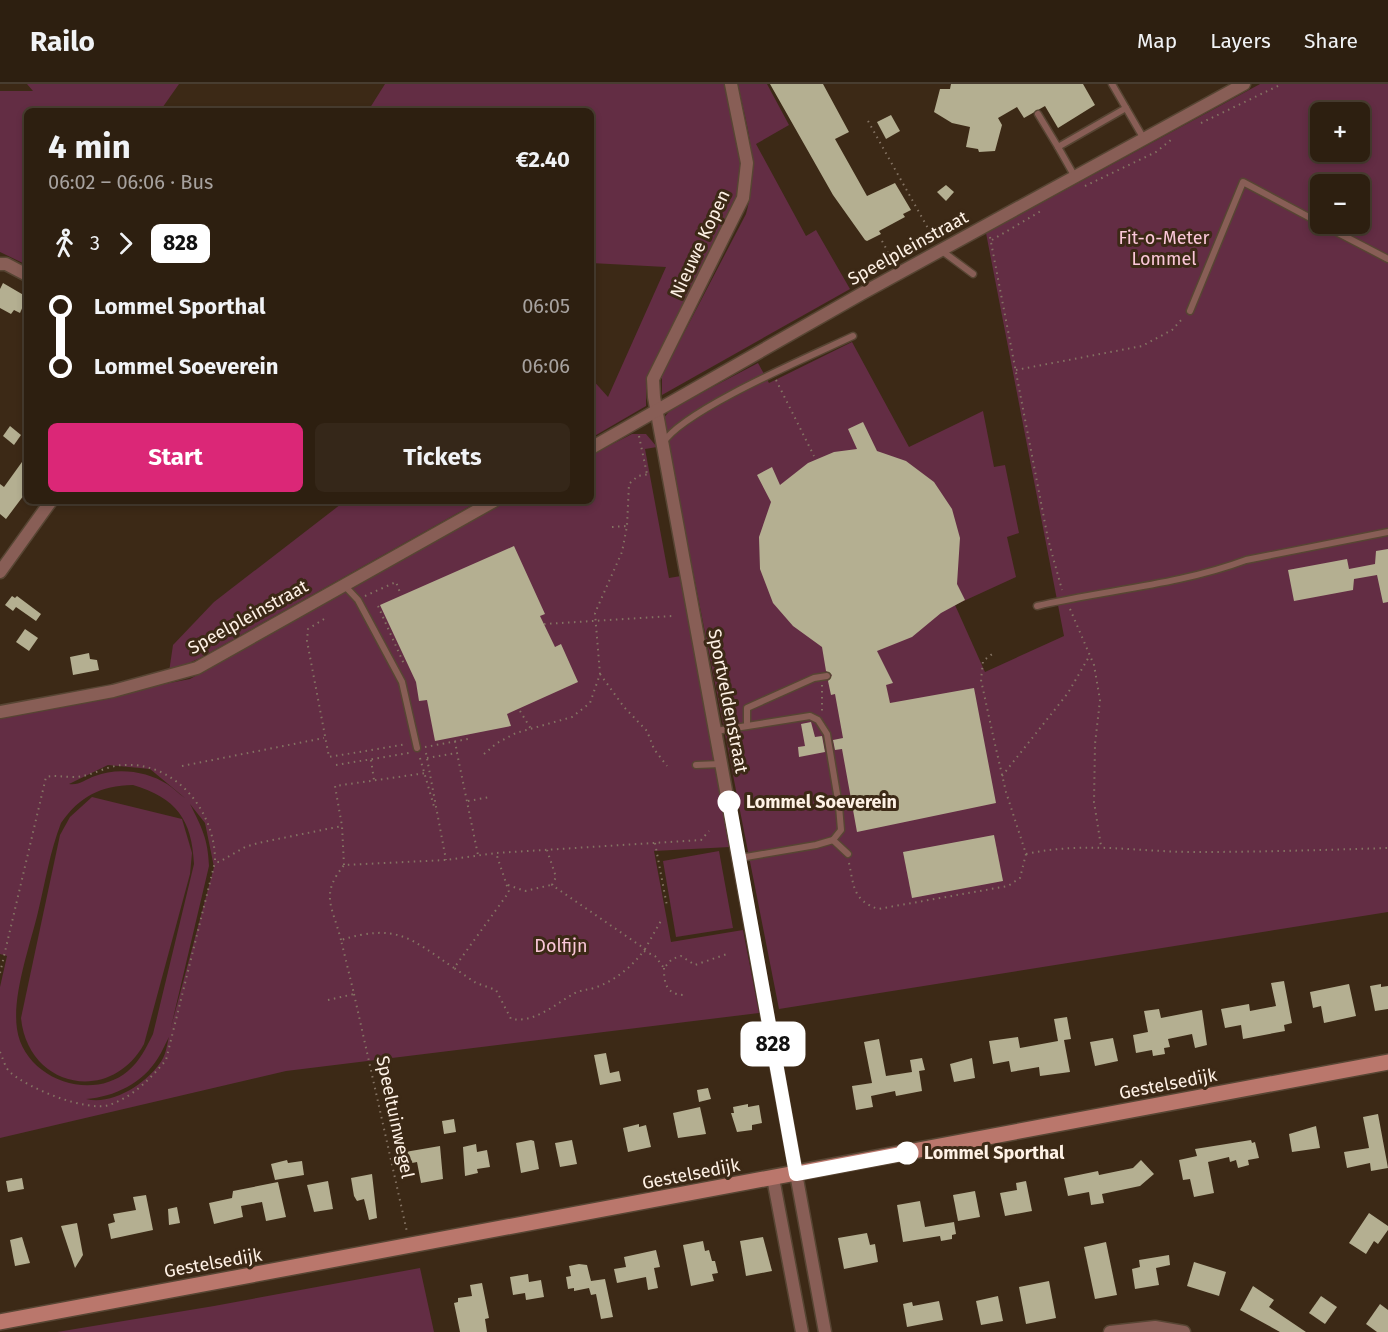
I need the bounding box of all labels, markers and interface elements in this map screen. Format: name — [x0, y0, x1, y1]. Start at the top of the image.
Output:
text: Railo — [30, 25, 95, 58]
text: Map — [1137, 28, 1177, 54]
text: Layers — [1210, 28, 1271, 54]
text: Share — [1304, 28, 1358, 54]
map controls — [1310, 102, 1370, 234]
button: + — [1310, 102, 1370, 162]
text: 4 min — [48, 127, 131, 167]
text: €2.40 — [516, 146, 570, 173]
text: 06:02 – 06:06 · Bus — [48, 170, 213, 194]
button: − — [1310, 174, 1370, 234]
street label: Nieuwe Kopen — [665, 186, 735, 302]
street label: Speelpleinstraat — [844, 206, 972, 290]
icon: walk — [48, 227, 81, 260]
icon: forward — [109, 227, 142, 260]
park label: Fit-o-Meter Lommel — [1119, 227, 1209, 270]
text: 828 — [163, 230, 198, 256]
text: 3 — [90, 231, 100, 255]
text: Lommel Sporthal — [94, 293, 266, 320]
text: 06:05 — [522, 294, 570, 318]
text: Lommel Soeverein — [94, 353, 279, 380]
text: 06:06 — [522, 354, 570, 378]
button: Start — [48, 423, 303, 492]
button: Tickets — [315, 423, 570, 492]
street label: Speelpleinstraat — [184, 575, 312, 659]
street label: Sportveldenstraat — [703, 627, 753, 775]
marker: Lommel Soeverein — [718, 791, 740, 813]
place label: Lommel Soeverein — [746, 791, 897, 813]
park label: Dolfijn — [534, 935, 588, 957]
line badge: 828 — [738, 1024, 808, 1064]
text: 828 — [755, 1031, 791, 1057]
street label: Speeltuinwegel — [371, 1054, 419, 1180]
street label: Gestelsedijk — [1117, 1064, 1220, 1104]
marker: Lommel Sporthal — [896, 1142, 918, 1164]
place label: Lommel Sporthal — [924, 1142, 1065, 1164]
street label: Gestelsedijk — [640, 1154, 743, 1194]
street label: Gestelsedijk — [162, 1243, 265, 1282]

